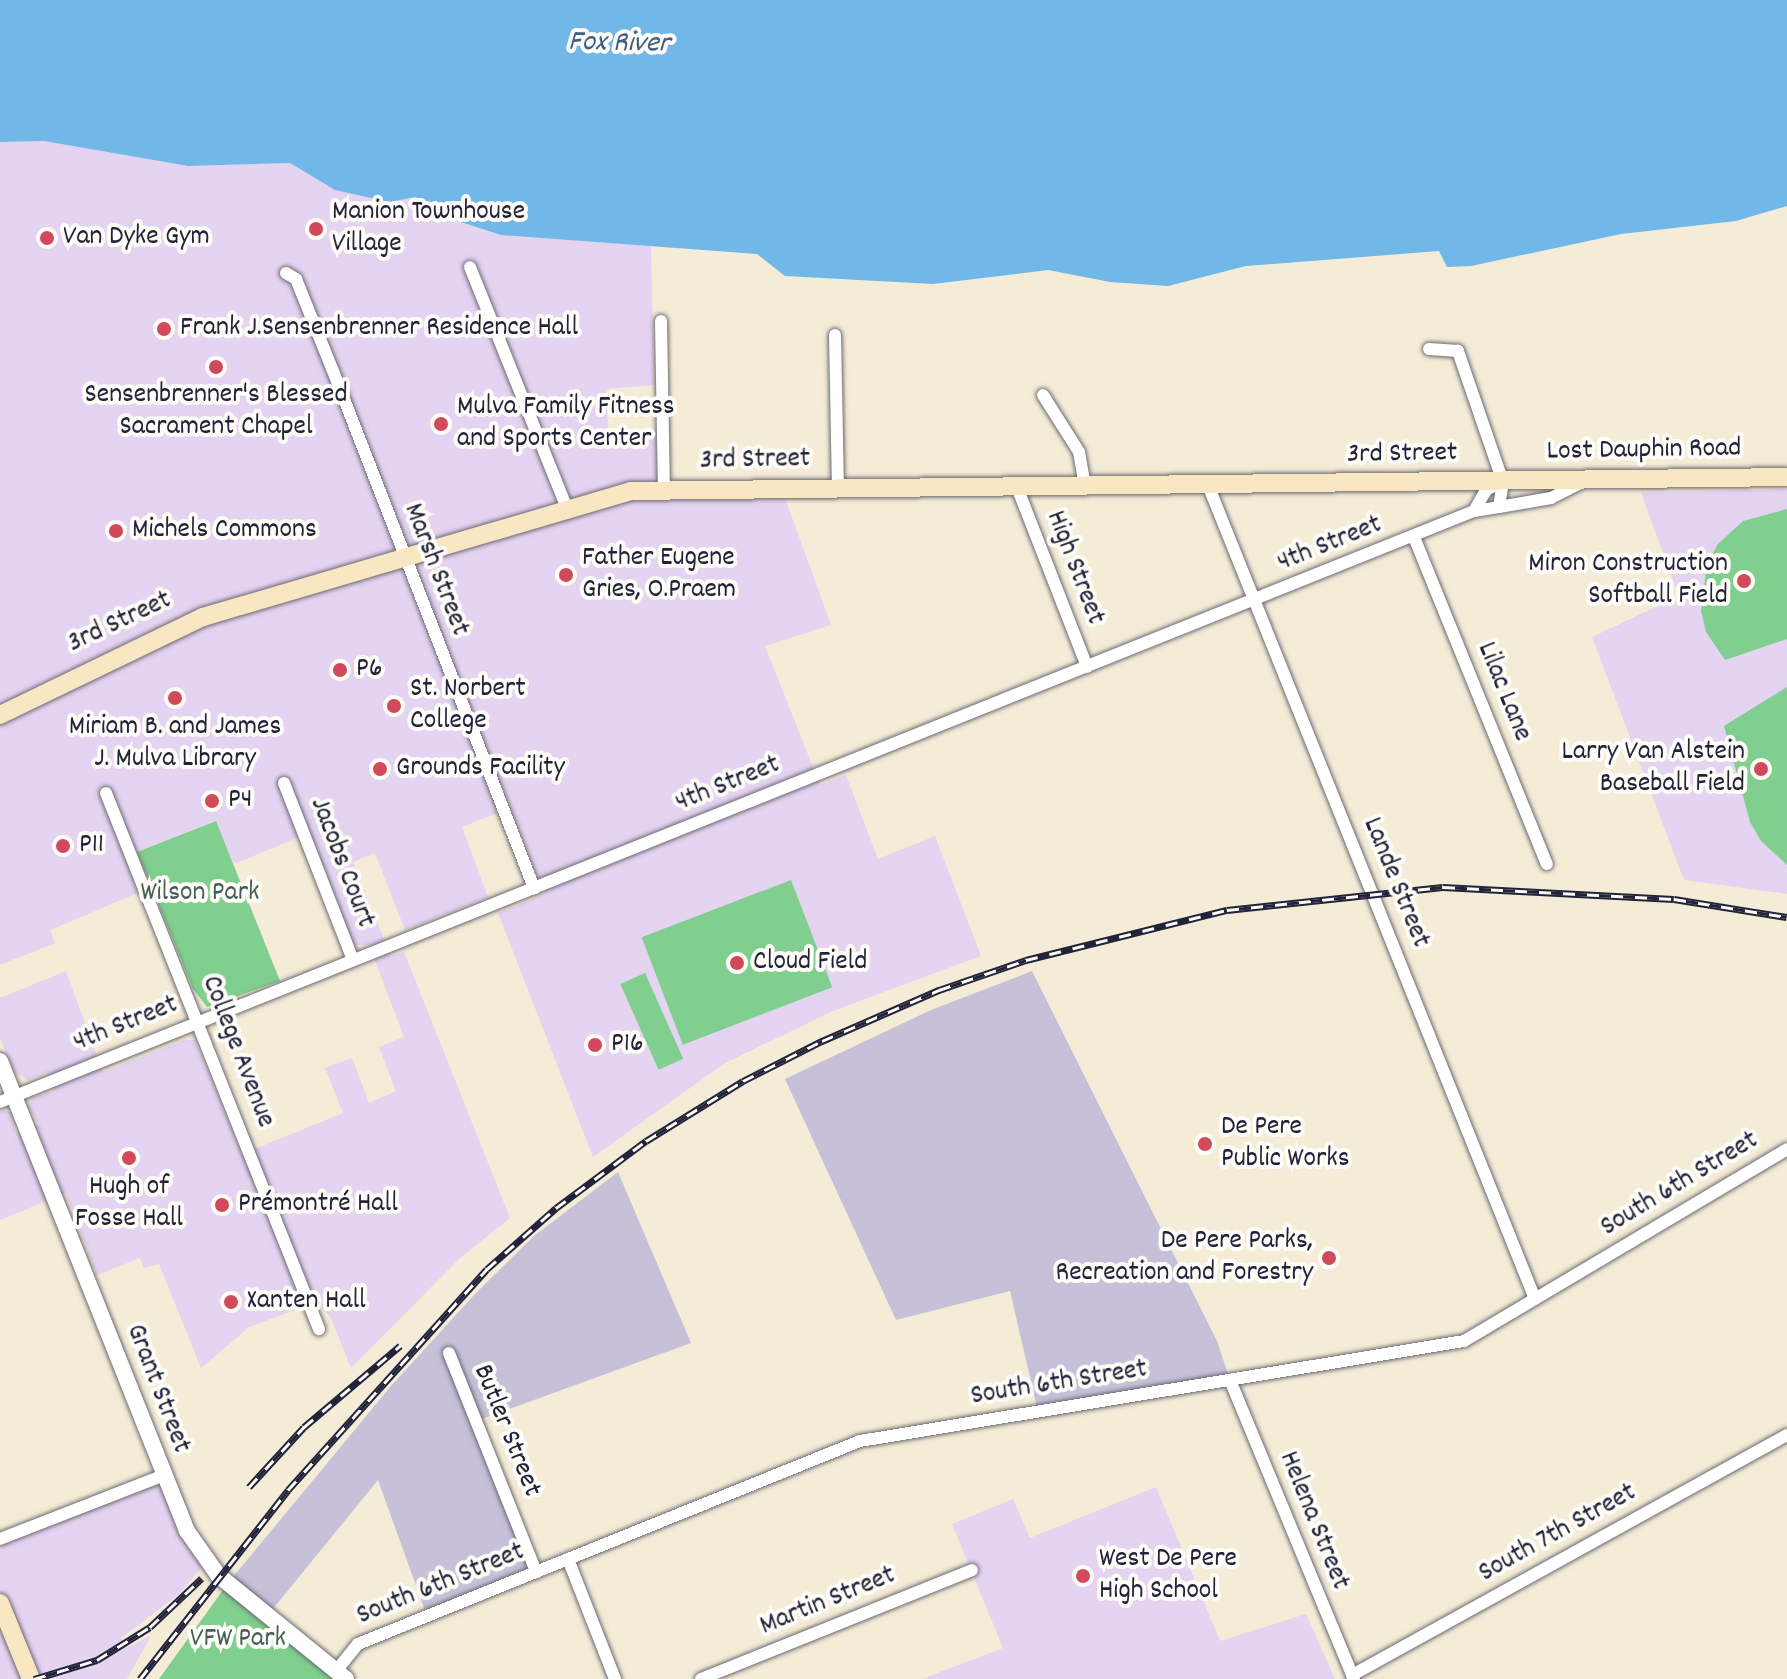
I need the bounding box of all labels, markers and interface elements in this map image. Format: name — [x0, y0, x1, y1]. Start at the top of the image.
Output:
water label: Fox River — [568, 26, 670, 64]
place label: Manion Townhouse Village — [332, 196, 525, 262]
marker: Manion Townhouse Village — [307, 220, 325, 238]
place label: Van Dyke Gym — [63, 221, 210, 255]
marker: Van Dyke Gym — [38, 229, 56, 247]
place label: Frank J.Sensenbrenner Residence Hall — [180, 312, 578, 346]
marker: Frank J.Sensenbrenner Residence Hall — [155, 320, 173, 338]
marker: Sensenbrenner's Blessed Sacrament Chapel — [207, 358, 225, 376]
place label: Sensenbrenner's Blessed Sacrament Chapel — [84, 379, 348, 445]
place label: Mulva Family Fitness and Sports Center — [457, 391, 675, 457]
marker: Mulva Family Fitness and Sports Center — [432, 415, 450, 433]
street label: Lost Dauphin Road — [1546, 433, 1742, 469]
street label: 3rd Street — [1347, 437, 1457, 473]
street label: 3rd Street — [700, 443, 810, 479]
street label: Marsh Street — [394, 499, 476, 641]
street label: High Street — [1037, 506, 1111, 630]
street label: 4th Street — [1273, 509, 1387, 581]
place label: Michels Commons — [132, 514, 317, 548]
marker: Michels Commons — [107, 522, 125, 540]
place label: Father Eugene Gries, O.Praem — [582, 542, 736, 608]
place label: Miron Construction Softball Field — [1528, 548, 1728, 614]
marker: Father Eugene Gries, O.Praem — [557, 566, 575, 584]
marker: Miron Construction Softball Field — [1735, 572, 1753, 590]
street label: 3rd Street — [63, 584, 177, 662]
street label: Lilac Lane — [1468, 638, 1538, 746]
place label: P6 — [356, 653, 382, 687]
marker: P6 — [331, 661, 349, 679]
place label: St. Norbert College — [410, 673, 526, 739]
marker: Miriam B. and James J. Mulva Library — [166, 689, 184, 707]
marker: St. Norbert College — [385, 697, 403, 715]
place label: Miriam B. and James J. Mulva Library — [69, 711, 281, 777]
place label: Larry Van Alstein Baseball Field — [1561, 736, 1745, 802]
street label: 4th Street — [671, 749, 785, 821]
place label: Grounds Facility — [396, 752, 565, 786]
marker: Grounds Facility — [371, 760, 389, 778]
marker: Larry Van Alstein Baseball Field — [1752, 760, 1770, 778]
place label: P4 — [228, 784, 252, 818]
marker: P4 — [203, 792, 221, 810]
street label: Jacobs Court — [301, 793, 381, 933]
street label: Lande Street — [1354, 813, 1436, 953]
place label: P11 — [79, 829, 104, 863]
marker: P11 — [54, 837, 72, 855]
park label: Wilson Park — [140, 877, 260, 911]
place label: Cloud Field — [753, 946, 867, 980]
marker: Cloud Field — [728, 954, 746, 972]
street label: College Avenue — [193, 972, 281, 1132]
street label: 4th Street — [69, 989, 183, 1061]
place label: P16 — [611, 1028, 644, 1062]
marker: P16 — [586, 1036, 604, 1054]
place label: De Pere Public Works — [1221, 1111, 1350, 1177]
street label: South 6th Street — [1595, 1125, 1765, 1245]
marker: De Pere Public Works — [1196, 1135, 1214, 1153]
marker: Hugh of Fosse Hall — [120, 1149, 138, 1167]
place label: Hugh of Fosse Hall — [75, 1171, 183, 1237]
place label: Prémontré Hall — [238, 1188, 398, 1222]
marker: Prémontré Hall — [213, 1196, 231, 1214]
place label: De Pere Parks, Recreation and Forestry — [1056, 1225, 1313, 1291]
marker: De Pere Parks, Recreation and Forestry — [1320, 1249, 1338, 1267]
place label: Xanten Hall — [247, 1285, 366, 1319]
marker: Xanten Hall — [222, 1293, 240, 1311]
street label: Grant Street — [117, 1320, 197, 1458]
street label: South 6th Street — [969, 1354, 1149, 1414]
street label: Butler Street — [464, 1360, 548, 1502]
street label: Helena Street — [1270, 1447, 1356, 1595]
street label: South 7th Street — [1473, 1477, 1643, 1591]
street label: South 6th Street — [352, 1536, 530, 1634]
place label: West De Pere High School — [1099, 1543, 1237, 1609]
street label: Martin Street — [756, 1560, 900, 1644]
marker: West De Pere High School — [1074, 1567, 1092, 1585]
park label: VFW Park — [190, 1623, 286, 1657]

